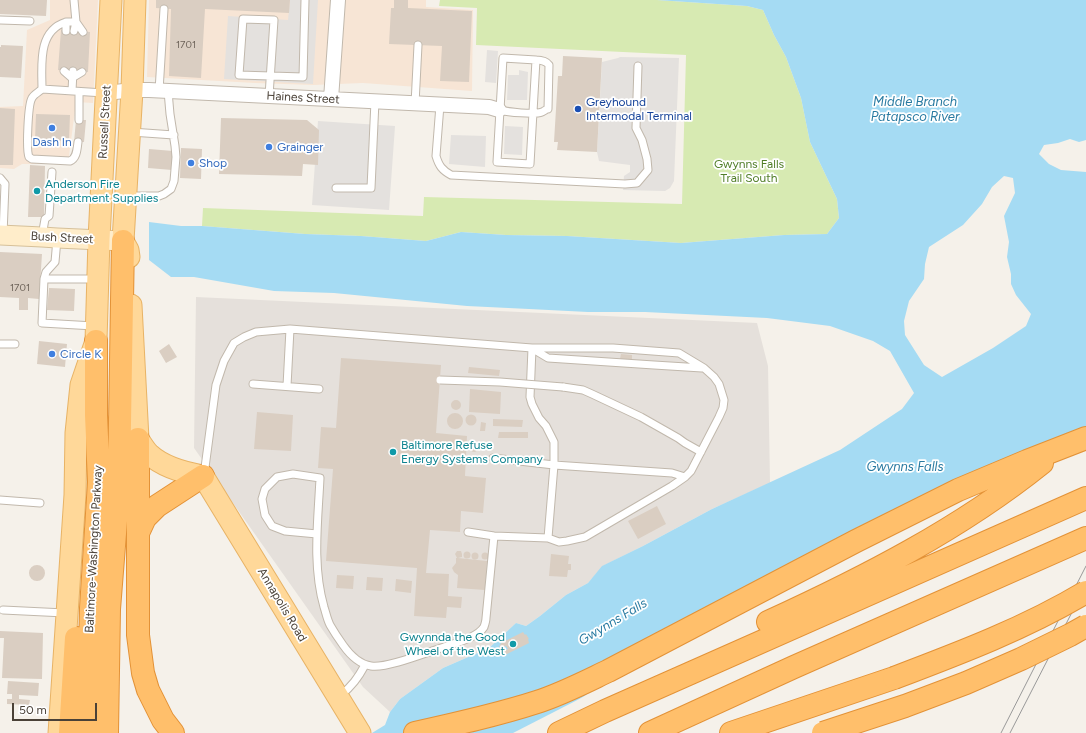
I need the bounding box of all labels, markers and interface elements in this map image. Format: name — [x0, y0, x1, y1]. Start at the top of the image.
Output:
house number: 1701 — [176, 39, 196, 51]
street label: Russell Street — [96, 85, 114, 159]
street label: Haines Street — [266, 89, 340, 107]
water label: Middle Branch Patapsco River — [871, 94, 959, 125]
place label: Greyhound Intermodal Terminal — [586, 95, 692, 123]
marker: Greyhound Intermodal Terminal — [573, 104, 583, 114]
marker: Dash In — [47, 123, 57, 133]
place label: Dash In — [32, 135, 72, 149]
place label: Grainger — [277, 140, 323, 154]
marker: Grainger — [264, 142, 274, 152]
place label: Shop — [199, 156, 227, 170]
park label: Gwynns Falls Trail South — [714, 157, 784, 185]
marker: Shop — [186, 158, 196, 168]
place label: Anderson Fire Department Supplies — [45, 177, 158, 205]
marker: Anderson Fire Department Supplies — [32, 186, 42, 196]
street label: Bush Street — [30, 229, 94, 247]
house number: 1701 — [10, 282, 30, 294]
place label: Circle K — [60, 347, 101, 361]
marker: Circle K — [47, 349, 57, 359]
place label: Baltimore Refuse Energy Systems Company — [401, 438, 543, 466]
marker: Baltimore Refuse Energy Systems Company — [388, 447, 398, 457]
water label: Gwynns Falls — [866, 459, 944, 475]
street label: Baltimore-Washington Parkway — [82, 465, 106, 633]
street label: Annapolis Road — [254, 566, 310, 644]
water label: Gwynns Falls — [576, 595, 650, 649]
place label: Gwynnda the Good Wheel of the West — [400, 630, 505, 658]
marker: Gwynnda the Good Wheel of the West — [508, 639, 518, 649]
scale bar — [14, 695, 99, 721]
text: 50 m — [19, 703, 47, 717]

